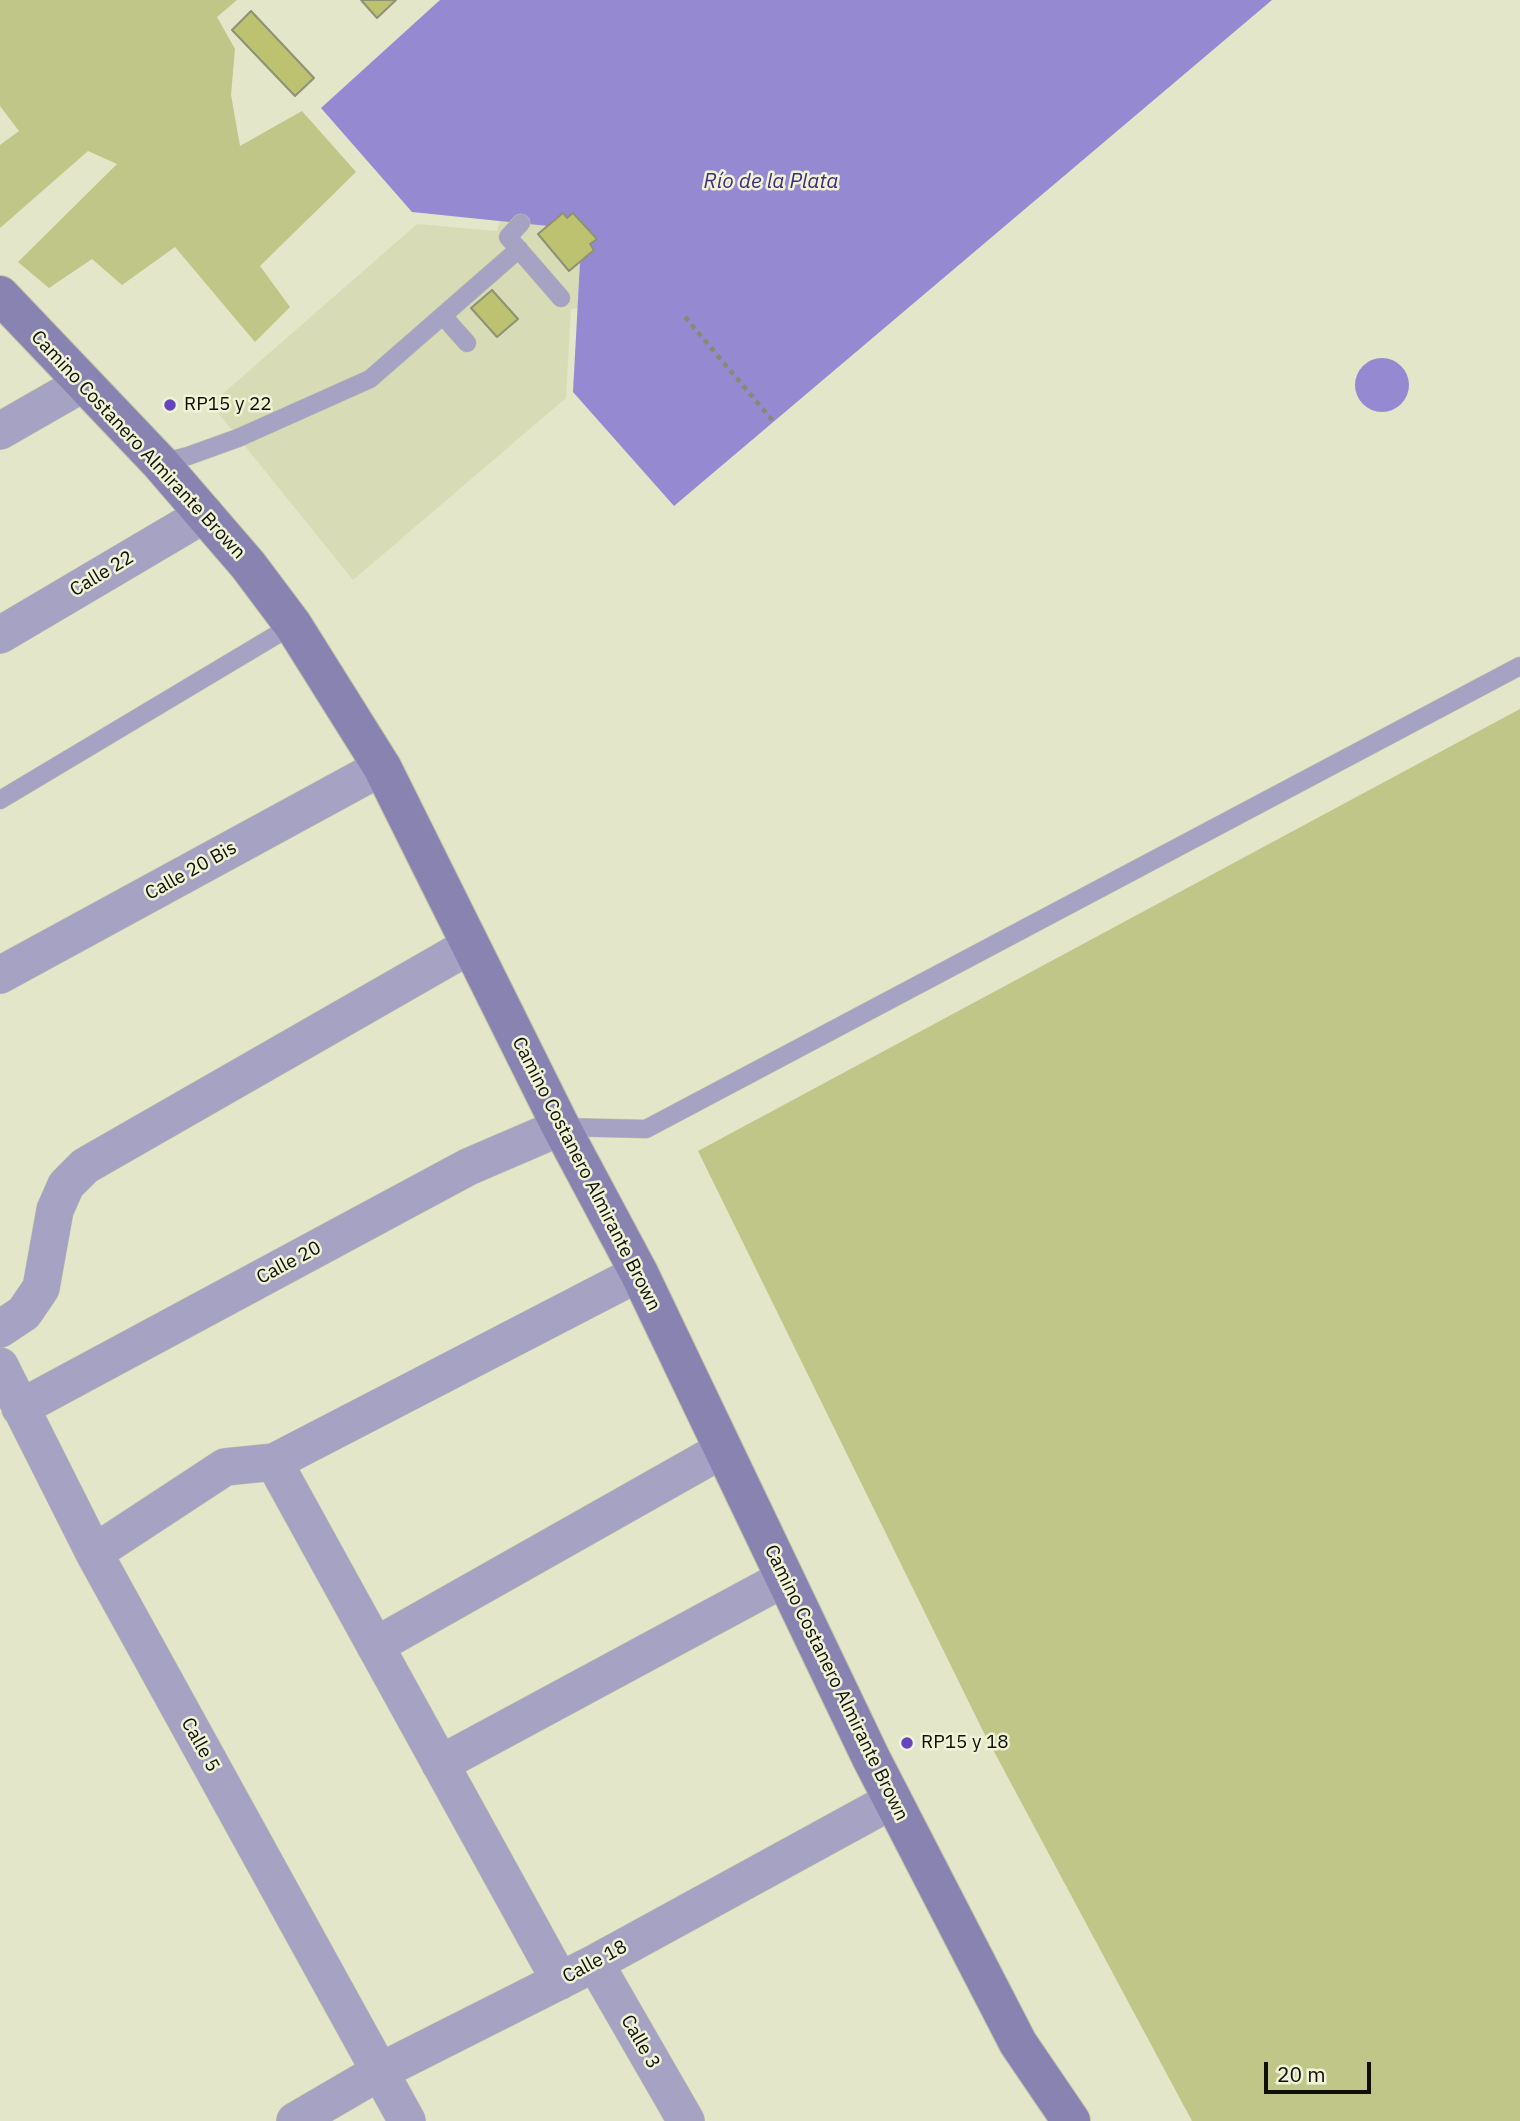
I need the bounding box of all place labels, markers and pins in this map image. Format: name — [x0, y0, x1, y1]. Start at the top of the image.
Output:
place label: RP15 y 22 — [184, 394, 272, 416]
marker: RP15 y 22 — [162, 397, 178, 413]
place label: RP15 y 18 — [921, 1732, 1009, 1754]
marker: RP15 y 18 — [899, 1735, 915, 1751]

